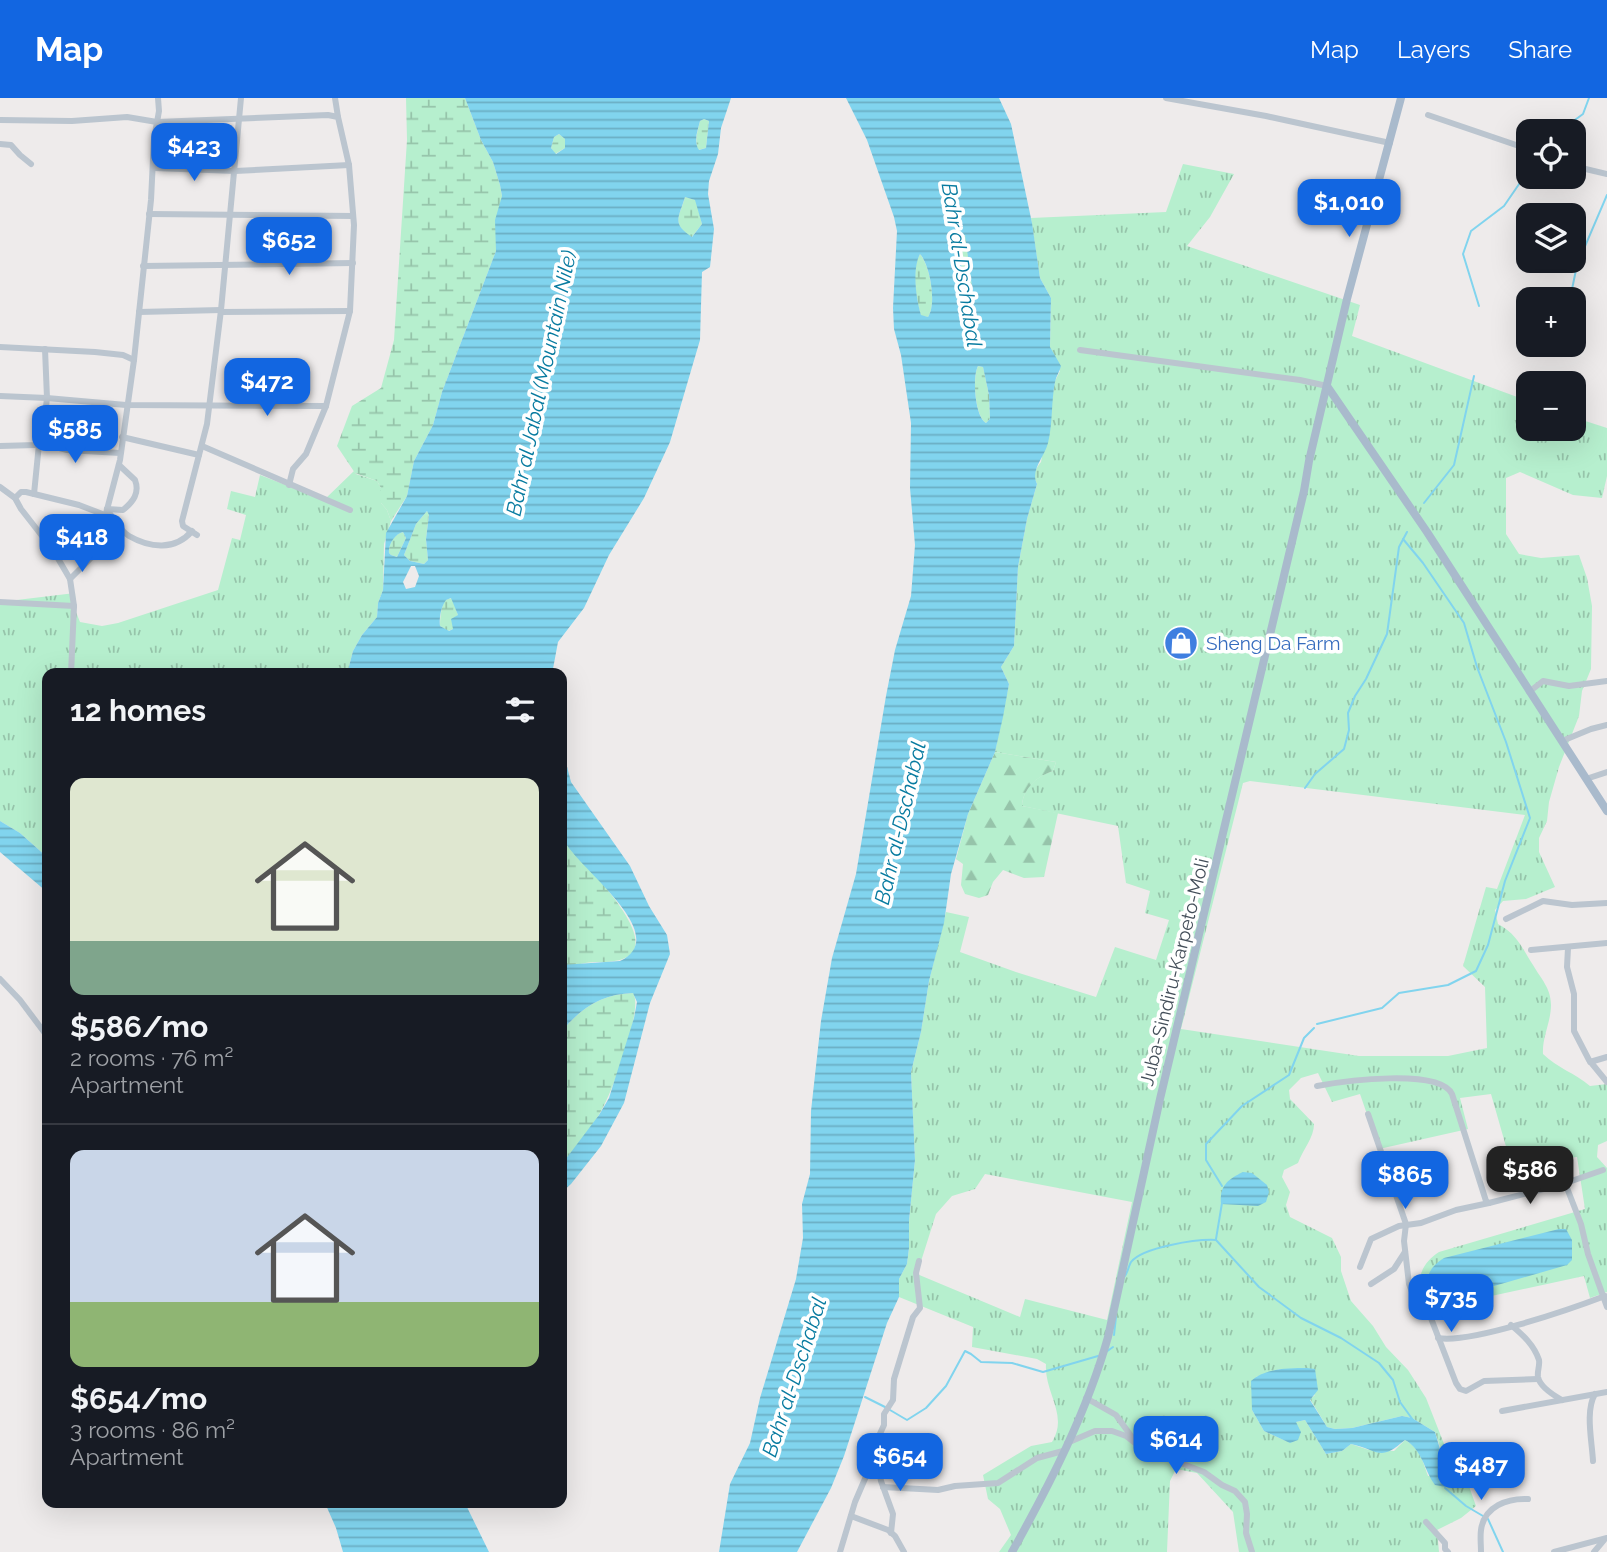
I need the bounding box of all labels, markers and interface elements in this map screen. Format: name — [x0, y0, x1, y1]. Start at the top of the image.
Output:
text: Map — [35, 30, 103, 69]
text: Map — [1310, 35, 1359, 64]
text: Layers — [1397, 35, 1470, 64]
text: Share — [1508, 35, 1572, 64]
map controls — [1516, 119, 1586, 441]
button: locate — [1516, 119, 1586, 189]
pin: $423 — [153, 123, 235, 183]
text: $423 — [167, 132, 221, 159]
pin: $1,010 — [1292, 180, 1406, 239]
water label: Bahr al-Dschabal — [937, 181, 987, 349]
text: $1,010 — [1314, 188, 1384, 215]
button: layers — [1516, 203, 1586, 273]
pin: $652 — [248, 218, 330, 277]
text: $652 — [262, 226, 316, 253]
water label: Bahr al Jabal (Mountain Nile) — [501, 247, 581, 518]
button: + — [1516, 287, 1586, 357]
pin: $472 — [226, 358, 308, 418]
text: $472 — [240, 367, 294, 394]
button: − — [1516, 371, 1586, 441]
pin: $585 — [34, 406, 116, 465]
text: $585 — [48, 414, 102, 441]
pin: $418 — [41, 514, 123, 574]
text: $418 — [56, 523, 108, 550]
shop icon: Sheng Da Farm — [1162, 624, 1200, 662]
place label: Sheng Da Farm — [1206, 632, 1341, 654]
icon: filters — [501, 691, 539, 729]
text: 12 homes — [70, 693, 206, 728]
water label: Bahr al-Dschabal — [869, 739, 931, 907]
icon: home — [242, 823, 368, 949]
street label: Juba-Sindiru-Karpeto-Moli — [1135, 856, 1213, 1088]
text: $586/mo — [70, 1009, 208, 1044]
text: 2 rooms · 76 m² — [70, 1044, 233, 1071]
text: Apartment — [70, 1071, 184, 1098]
pin: $586 — [1489, 1146, 1571, 1206]
pin: $865 — [1364, 1152, 1446, 1211]
text: $586 — [1502, 1155, 1558, 1182]
text: $865 — [1377, 1160, 1433, 1187]
icon: home — [242, 1195, 368, 1321]
pin: $735 — [1410, 1274, 1492, 1334]
text: $735 — [1424, 1283, 1478, 1310]
water label: Bahr al-Dschabal — [756, 1294, 832, 1460]
text: $654/mo — [70, 1381, 207, 1416]
text: 3 rooms · 86 m² — [70, 1416, 235, 1443]
pin: $614 — [1135, 1416, 1217, 1476]
text: $614 — [1149, 1425, 1203, 1452]
pin: $654 — [859, 1434, 941, 1493]
text: $654 — [873, 1442, 927, 1469]
pin: $487 — [1440, 1442, 1522, 1502]
text: Apartment — [70, 1443, 184, 1470]
text: $487 — [1454, 1451, 1508, 1478]

